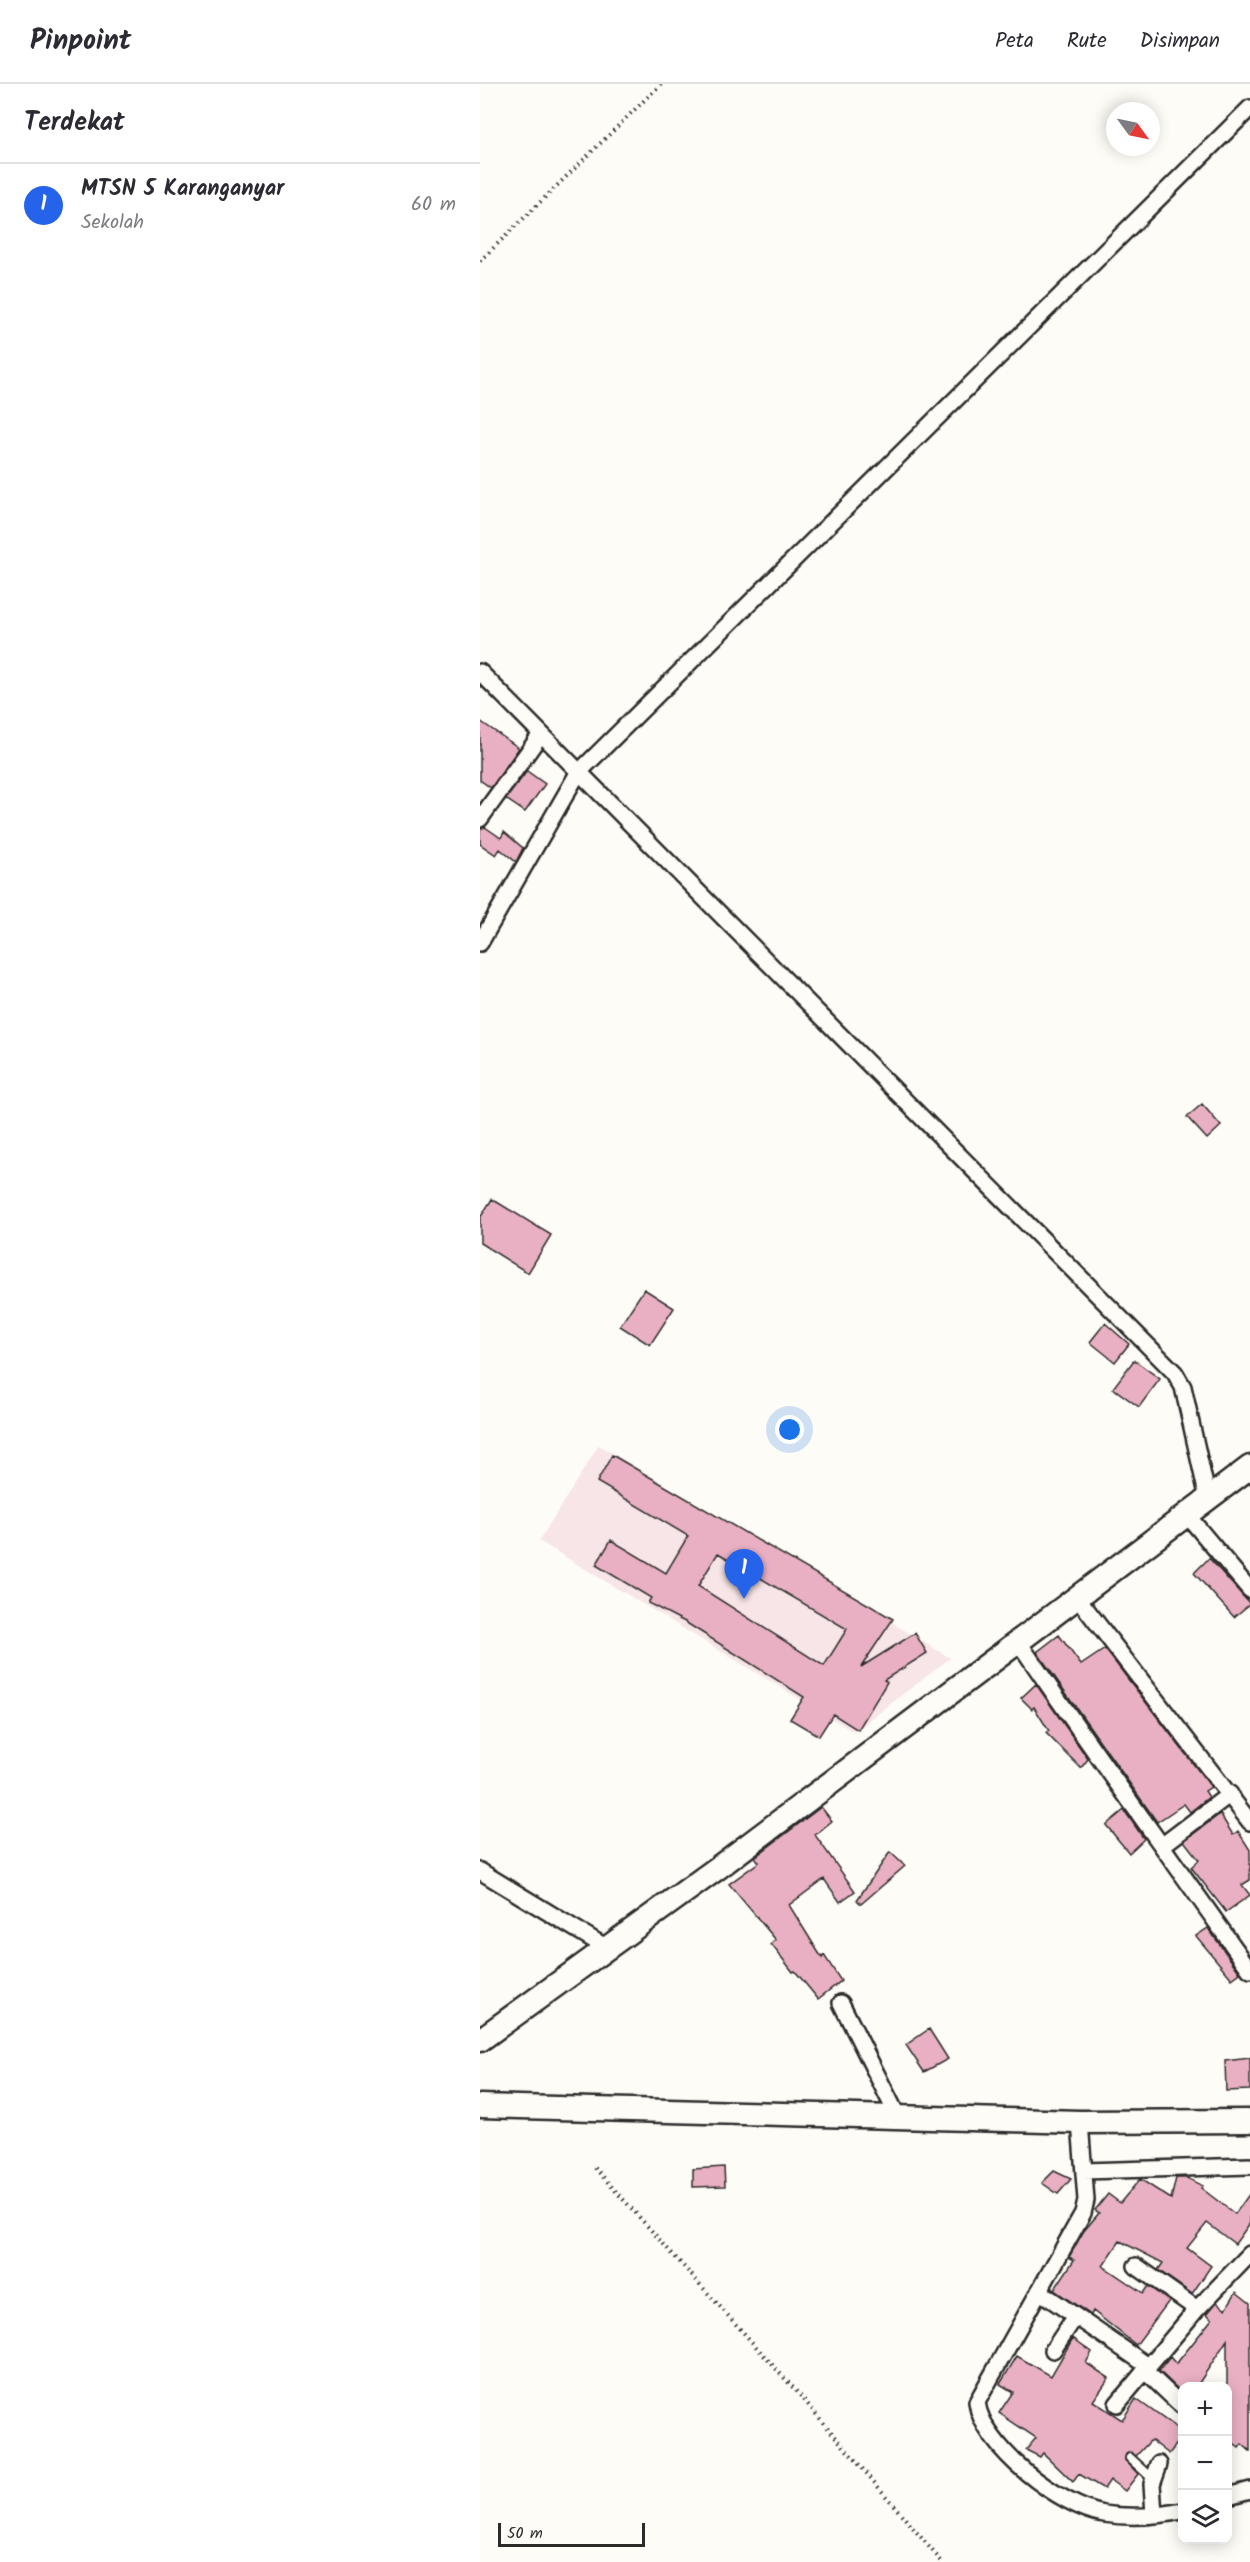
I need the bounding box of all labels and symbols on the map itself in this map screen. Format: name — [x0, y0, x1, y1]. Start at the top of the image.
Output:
north arrow — [1106, 102, 1160, 156]
your location — [775, 1415, 804, 1444]
pin: 1 — [724, 1550, 764, 1599]
scale bar — [498, 2520, 645, 2548]

